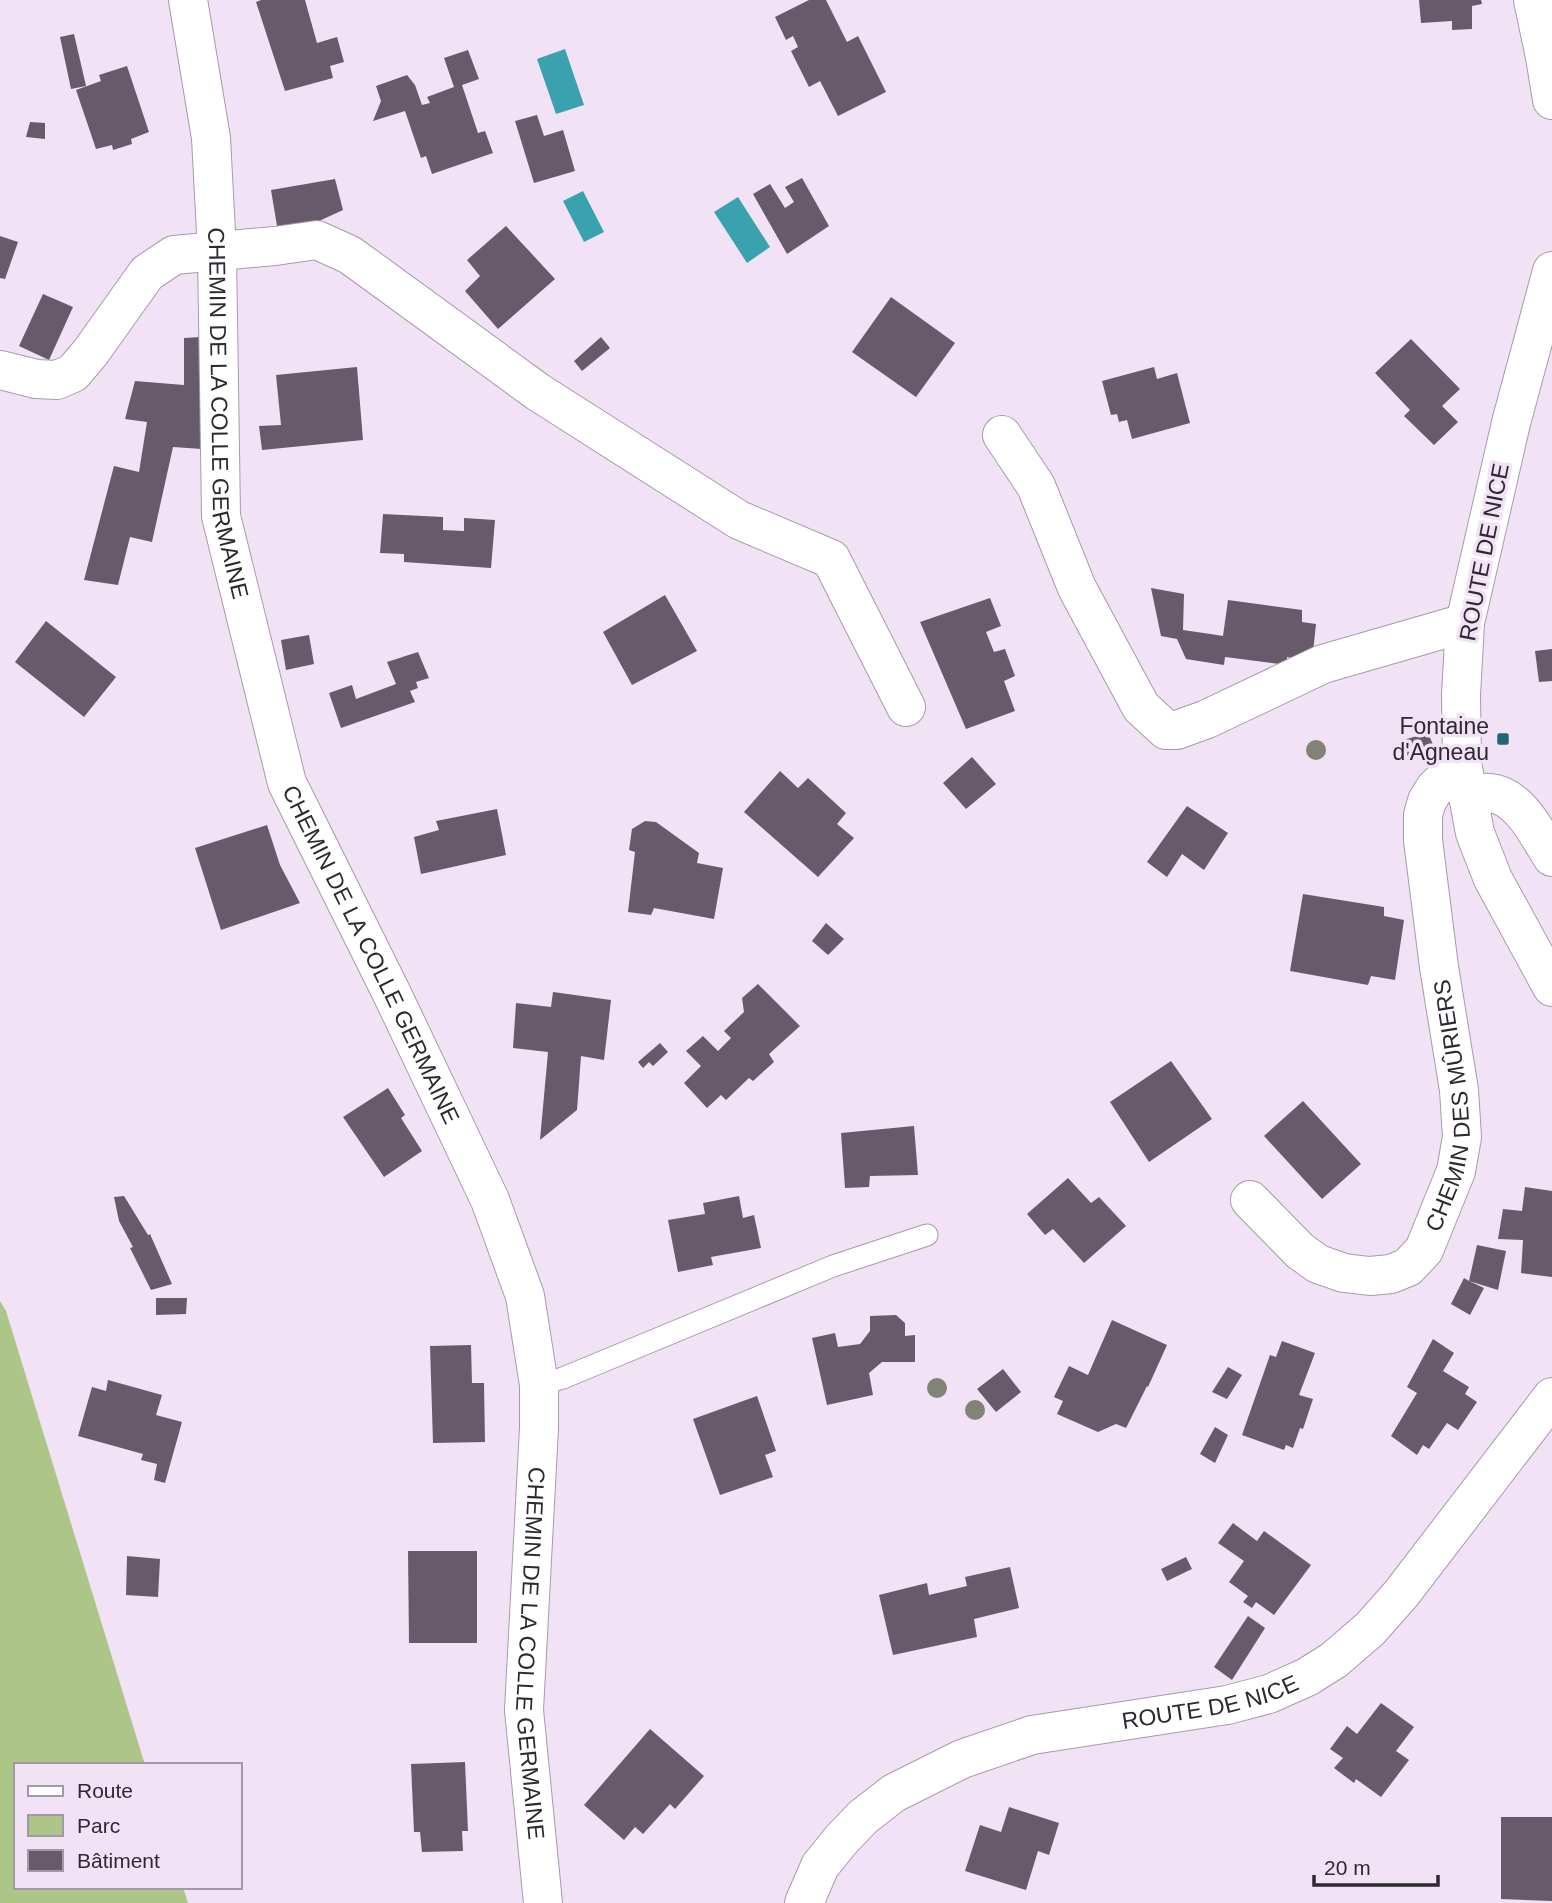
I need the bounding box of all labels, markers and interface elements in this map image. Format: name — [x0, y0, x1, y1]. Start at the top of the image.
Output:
street label: CHEMIN DE LA COLLE GERMAINE — [203, 227, 254, 601]
street label: ROUTE DE NICE — [1454, 461, 1514, 643]
place label: Fontaine d'Agneau — [1393, 713, 1489, 765]
marker: Fontaine d'Agneau — [1495, 731, 1511, 747]
street label: CHEMIN DE LA COLLE GERMAINE — [277, 781, 465, 1128]
street label: CHEMIN DES MÛRIERS — [1420, 978, 1475, 1235]
street label: CHEMIN DE LA COLLE GERMAINE — [511, 1466, 550, 1841]
street label: ROUTE DE NICE — [1120, 1670, 1302, 1734]
legend — [14, 1763, 242, 1889]
text: Route — [77, 1779, 133, 1802]
text: Parc — [77, 1814, 120, 1837]
scale bar — [1314, 1843, 1438, 1887]
text: Bâtiment — [77, 1849, 160, 1872]
text: 20 m — [1324, 1856, 1371, 1879]

